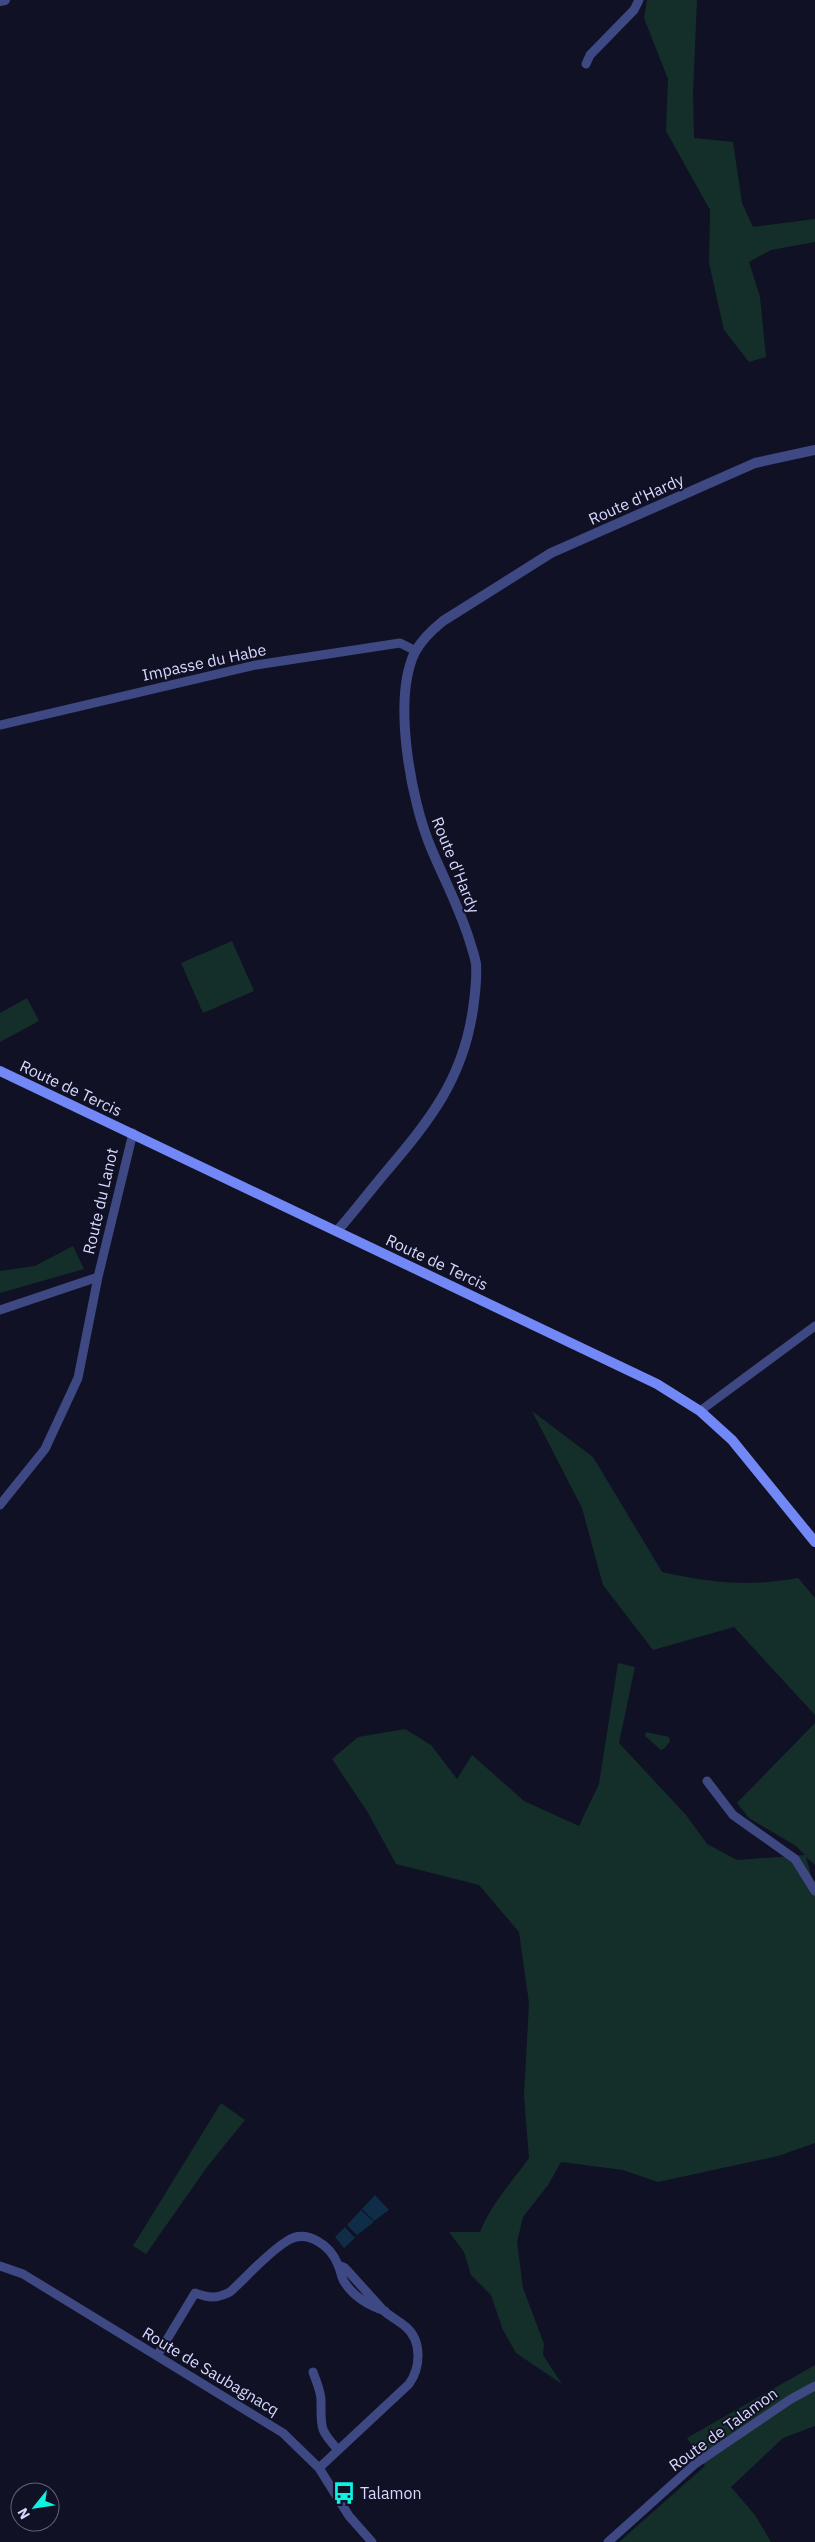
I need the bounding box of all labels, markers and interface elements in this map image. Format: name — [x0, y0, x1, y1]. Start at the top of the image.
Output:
street label: Route d'Hardy — [585, 469, 687, 529]
street label: Impasse du Habe — [140, 639, 268, 685]
street label: Route d'Hardy — [428, 814, 484, 916]
street label: Route de Tercis — [17, 1056, 125, 1120]
street label: Route du Lanot — [78, 1146, 122, 1256]
street label: Route de Tercis — [383, 1230, 491, 1294]
street label: Route de Saubagnacq — [139, 2322, 283, 2420]
street label: Route de Talamon — [665, 2383, 781, 2475]
bus stop icon: Talamon — [331, 2480, 357, 2506]
north arrow — [10, 2482, 60, 2532]
place label: Talamon — [360, 2483, 422, 2503]
text: N — [13, 2505, 34, 2522]

